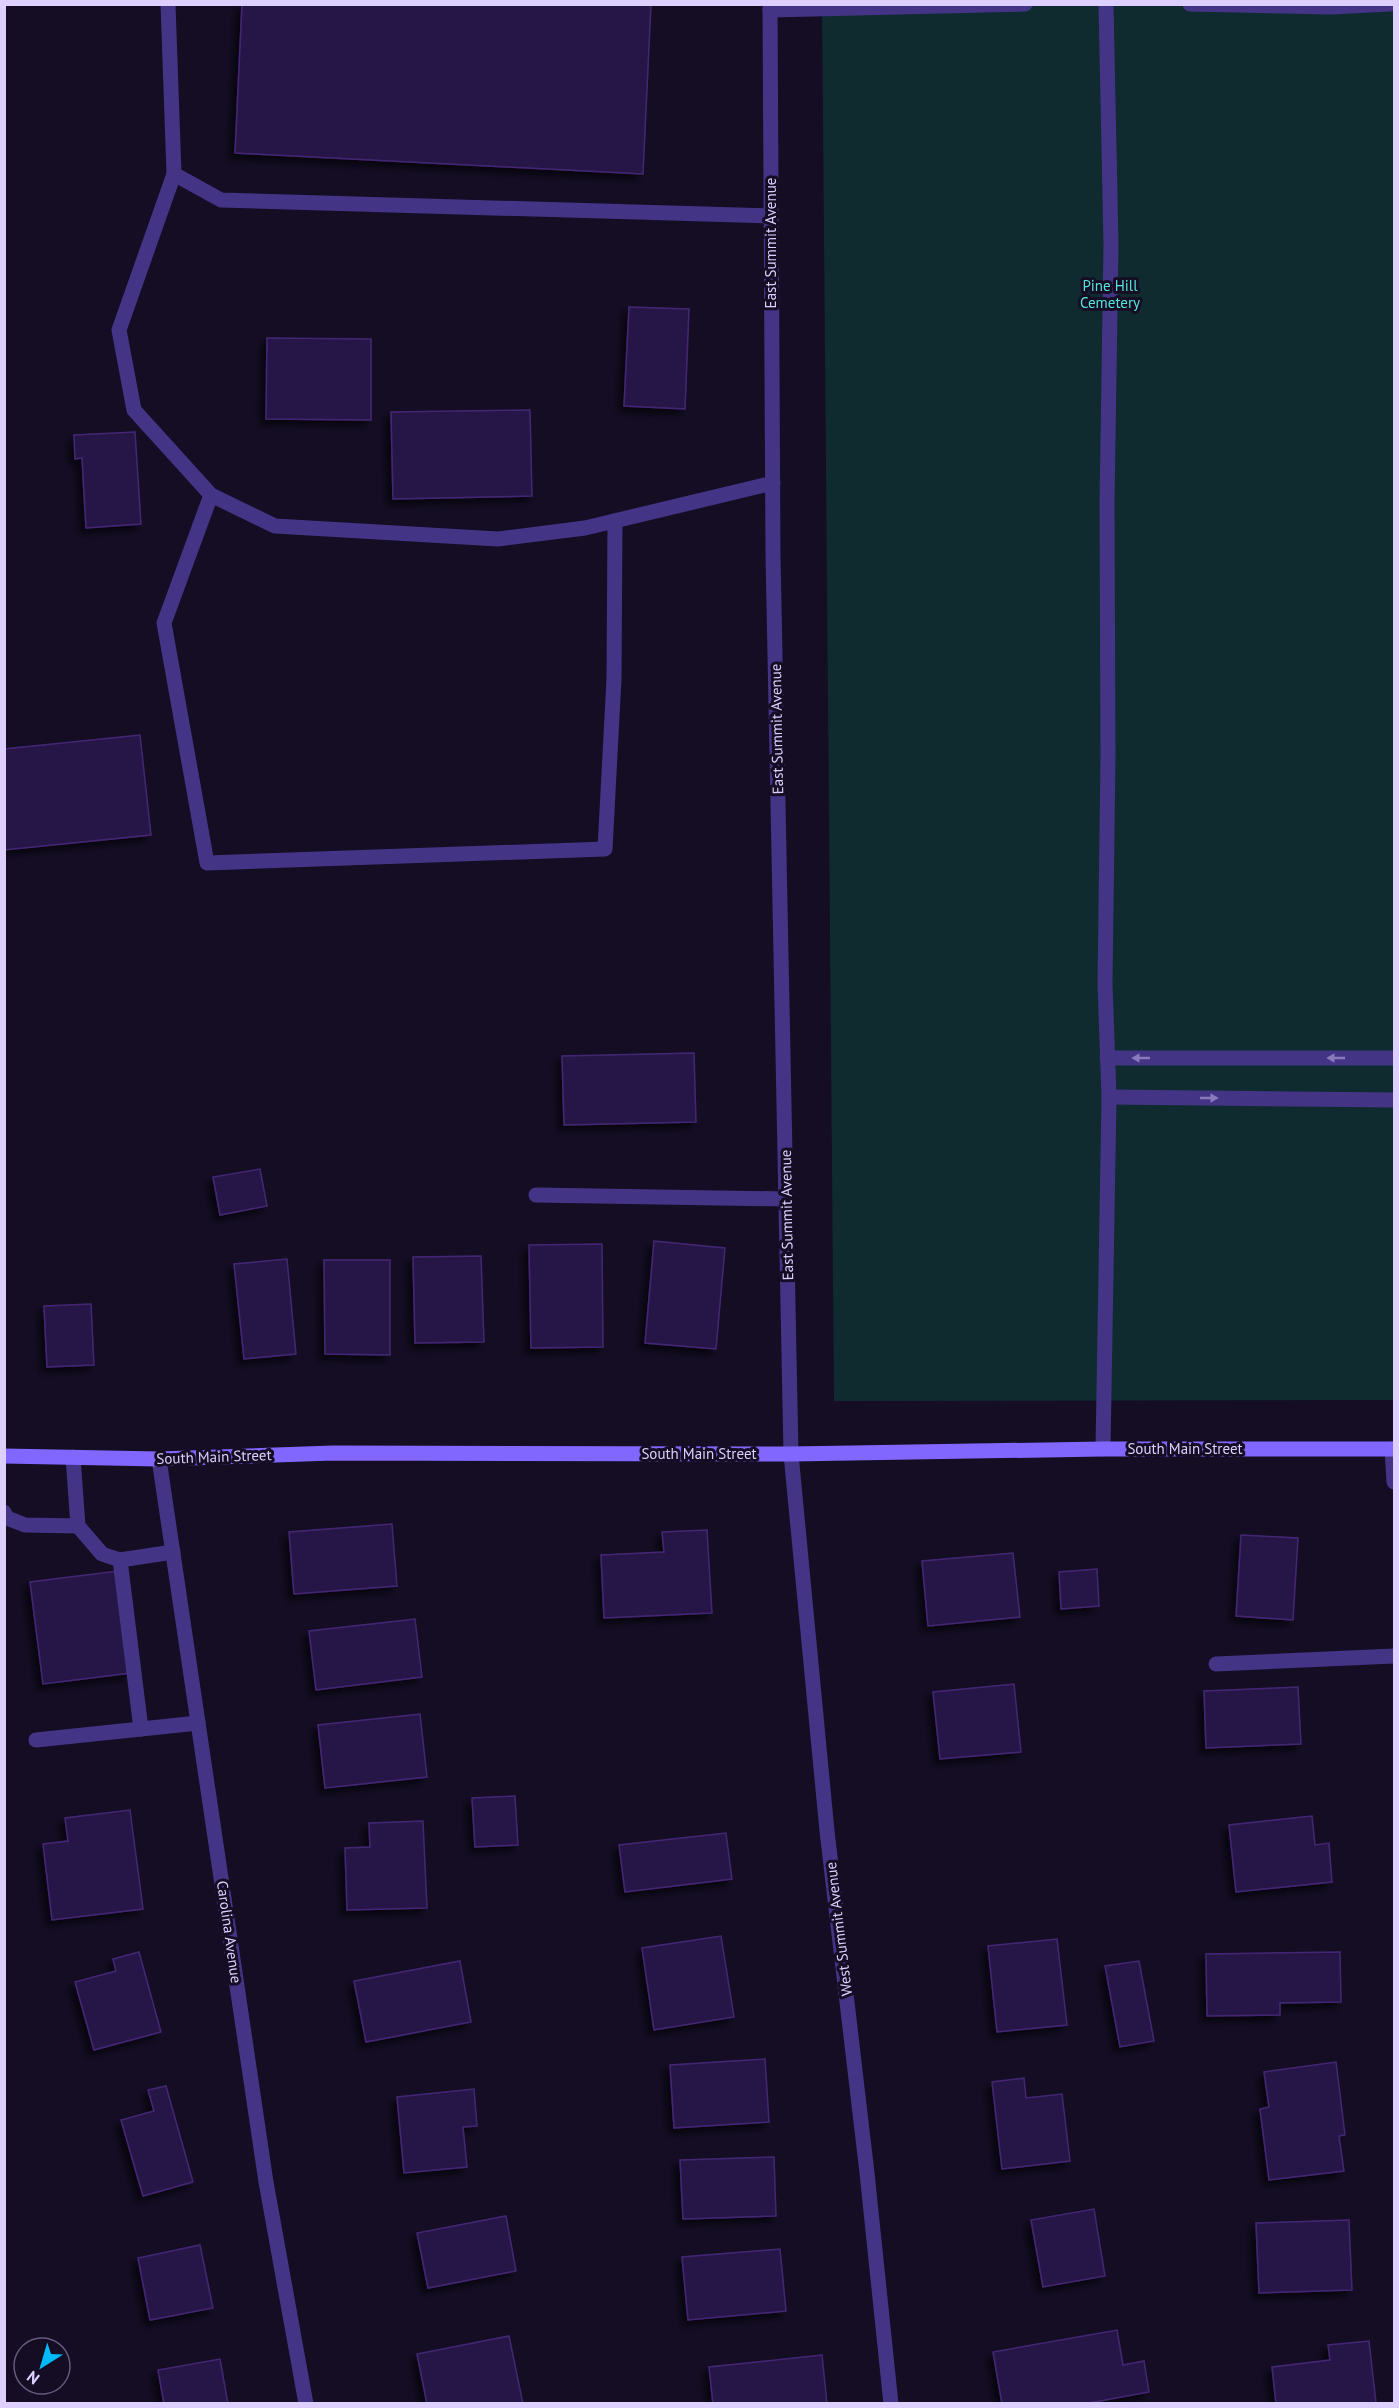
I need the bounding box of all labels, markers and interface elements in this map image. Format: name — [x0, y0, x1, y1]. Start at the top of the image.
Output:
street label: East Summit Avenue — [761, 178, 780, 308]
park label: Pine Hill Cemetery — [1080, 276, 1140, 312]
street label: East Summit Avenue — [766, 663, 787, 795]
one-way arrow — [1132, 1053, 1151, 1063]
one-way arrow — [1327, 1053, 1346, 1063]
one-way arrow — [1200, 1093, 1219, 1103]
street label: East Summit Avenue — [776, 1149, 797, 1281]
street label: South Main Street — [1127, 1439, 1243, 1458]
street label: South Main Street — [641, 1444, 757, 1463]
street label: South Main Street — [156, 1445, 272, 1468]
street label: West Summit Avenue — [821, 1861, 856, 1997]
street label: Carolina Avenue — [213, 1879, 246, 1984]
north arrow — [12, 2336, 72, 2396]
text: N — [23, 2367, 43, 2389]

